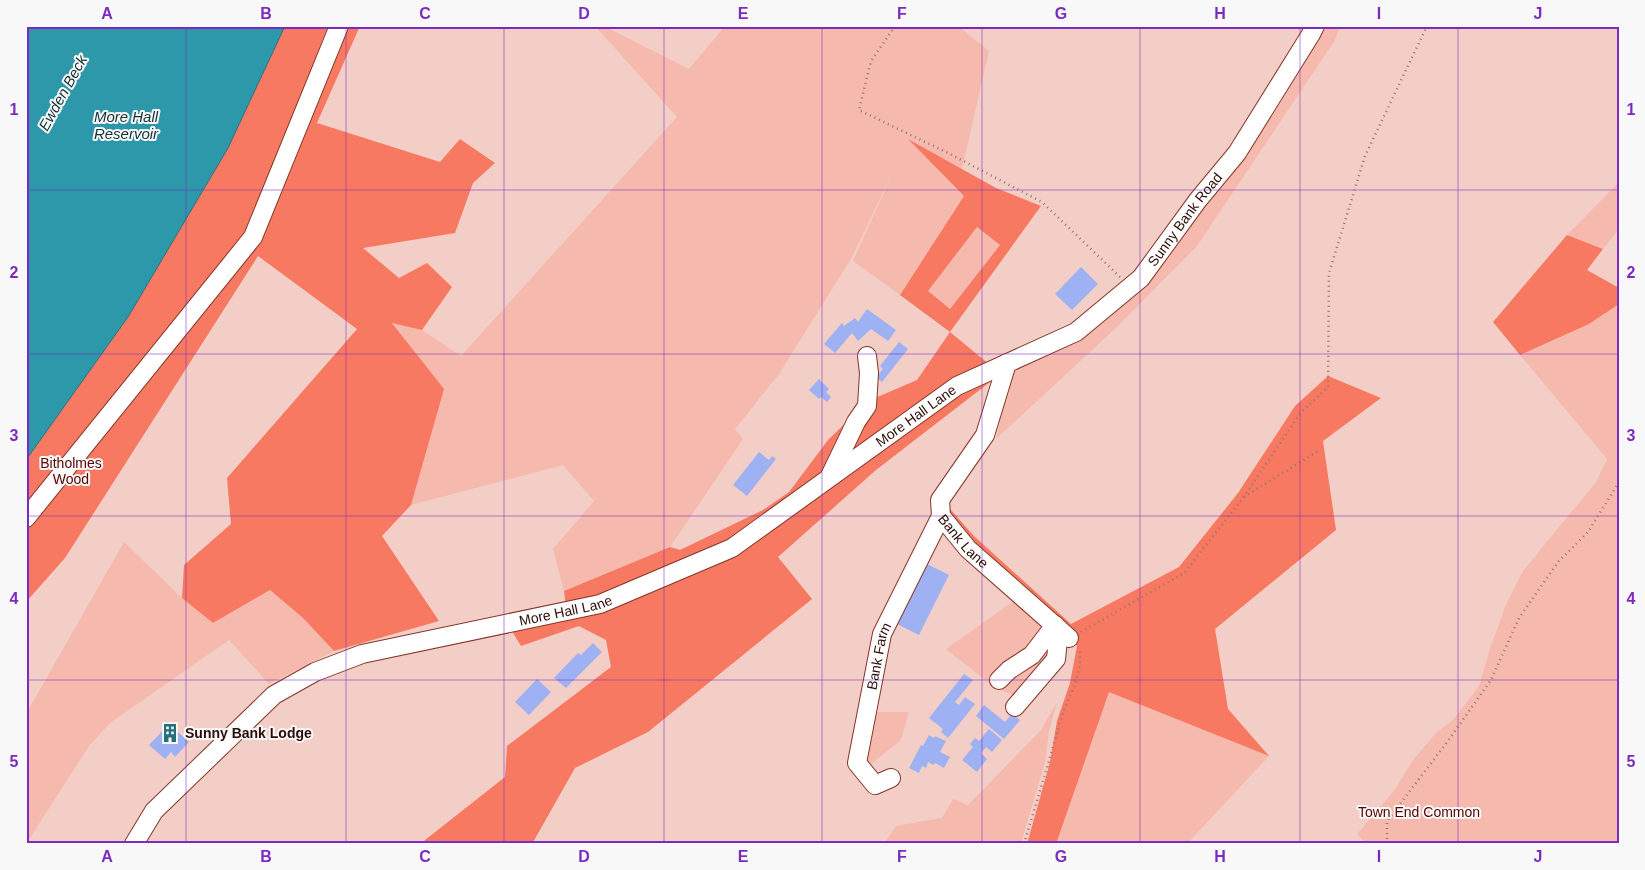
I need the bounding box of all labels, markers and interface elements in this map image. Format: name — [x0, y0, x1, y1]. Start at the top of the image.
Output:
text: A — [101, 5, 113, 22]
text: B — [260, 5, 272, 22]
text: C — [419, 5, 431, 22]
text: D — [578, 5, 590, 22]
text: E — [738, 5, 749, 22]
text: F — [897, 5, 907, 22]
text: G — [1055, 5, 1067, 22]
text: H — [1214, 5, 1226, 22]
text: I — [1377, 5, 1381, 22]
text: J — [1534, 5, 1542, 22]
water label: Ewden Beck — [35, 51, 91, 133]
text: 1 — [10, 101, 19, 118]
text: 1 — [1627, 101, 1636, 118]
water label: More Hall Reservoir — [94, 108, 159, 142]
street label: Sunny Bank Road — [1144, 169, 1225, 269]
text: 2 — [10, 264, 19, 281]
text: 2 — [1627, 264, 1636, 281]
street label: More Hall Lane — [873, 381, 959, 450]
text: 3 — [10, 427, 19, 444]
text: 3 — [1627, 427, 1636, 444]
park label: Bitholmes Wood — [40, 455, 102, 487]
street label: Bank Lane — [935, 511, 992, 571]
text: 4 — [10, 590, 19, 607]
text: 4 — [1627, 590, 1636, 607]
street label: More Hall Lane — [518, 592, 615, 629]
street label: Bank Farm — [863, 620, 895, 691]
building icon: Sunny Bank Lodge — [159, 722, 181, 744]
place label: Sunny Bank Lodge — [185, 725, 312, 741]
text: 5 — [10, 753, 19, 770]
text: 5 — [1627, 753, 1636, 770]
park label: Town End Common — [1358, 804, 1480, 820]
text: A — [101, 848, 113, 865]
text: B — [260, 848, 272, 865]
text: C — [419, 848, 431, 865]
text: D — [578, 848, 590, 865]
text: E — [738, 848, 749, 865]
text: F — [897, 848, 907, 865]
text: G — [1055, 848, 1067, 865]
text: H — [1214, 848, 1226, 865]
text: I — [1377, 848, 1381, 865]
text: J — [1534, 848, 1542, 865]

